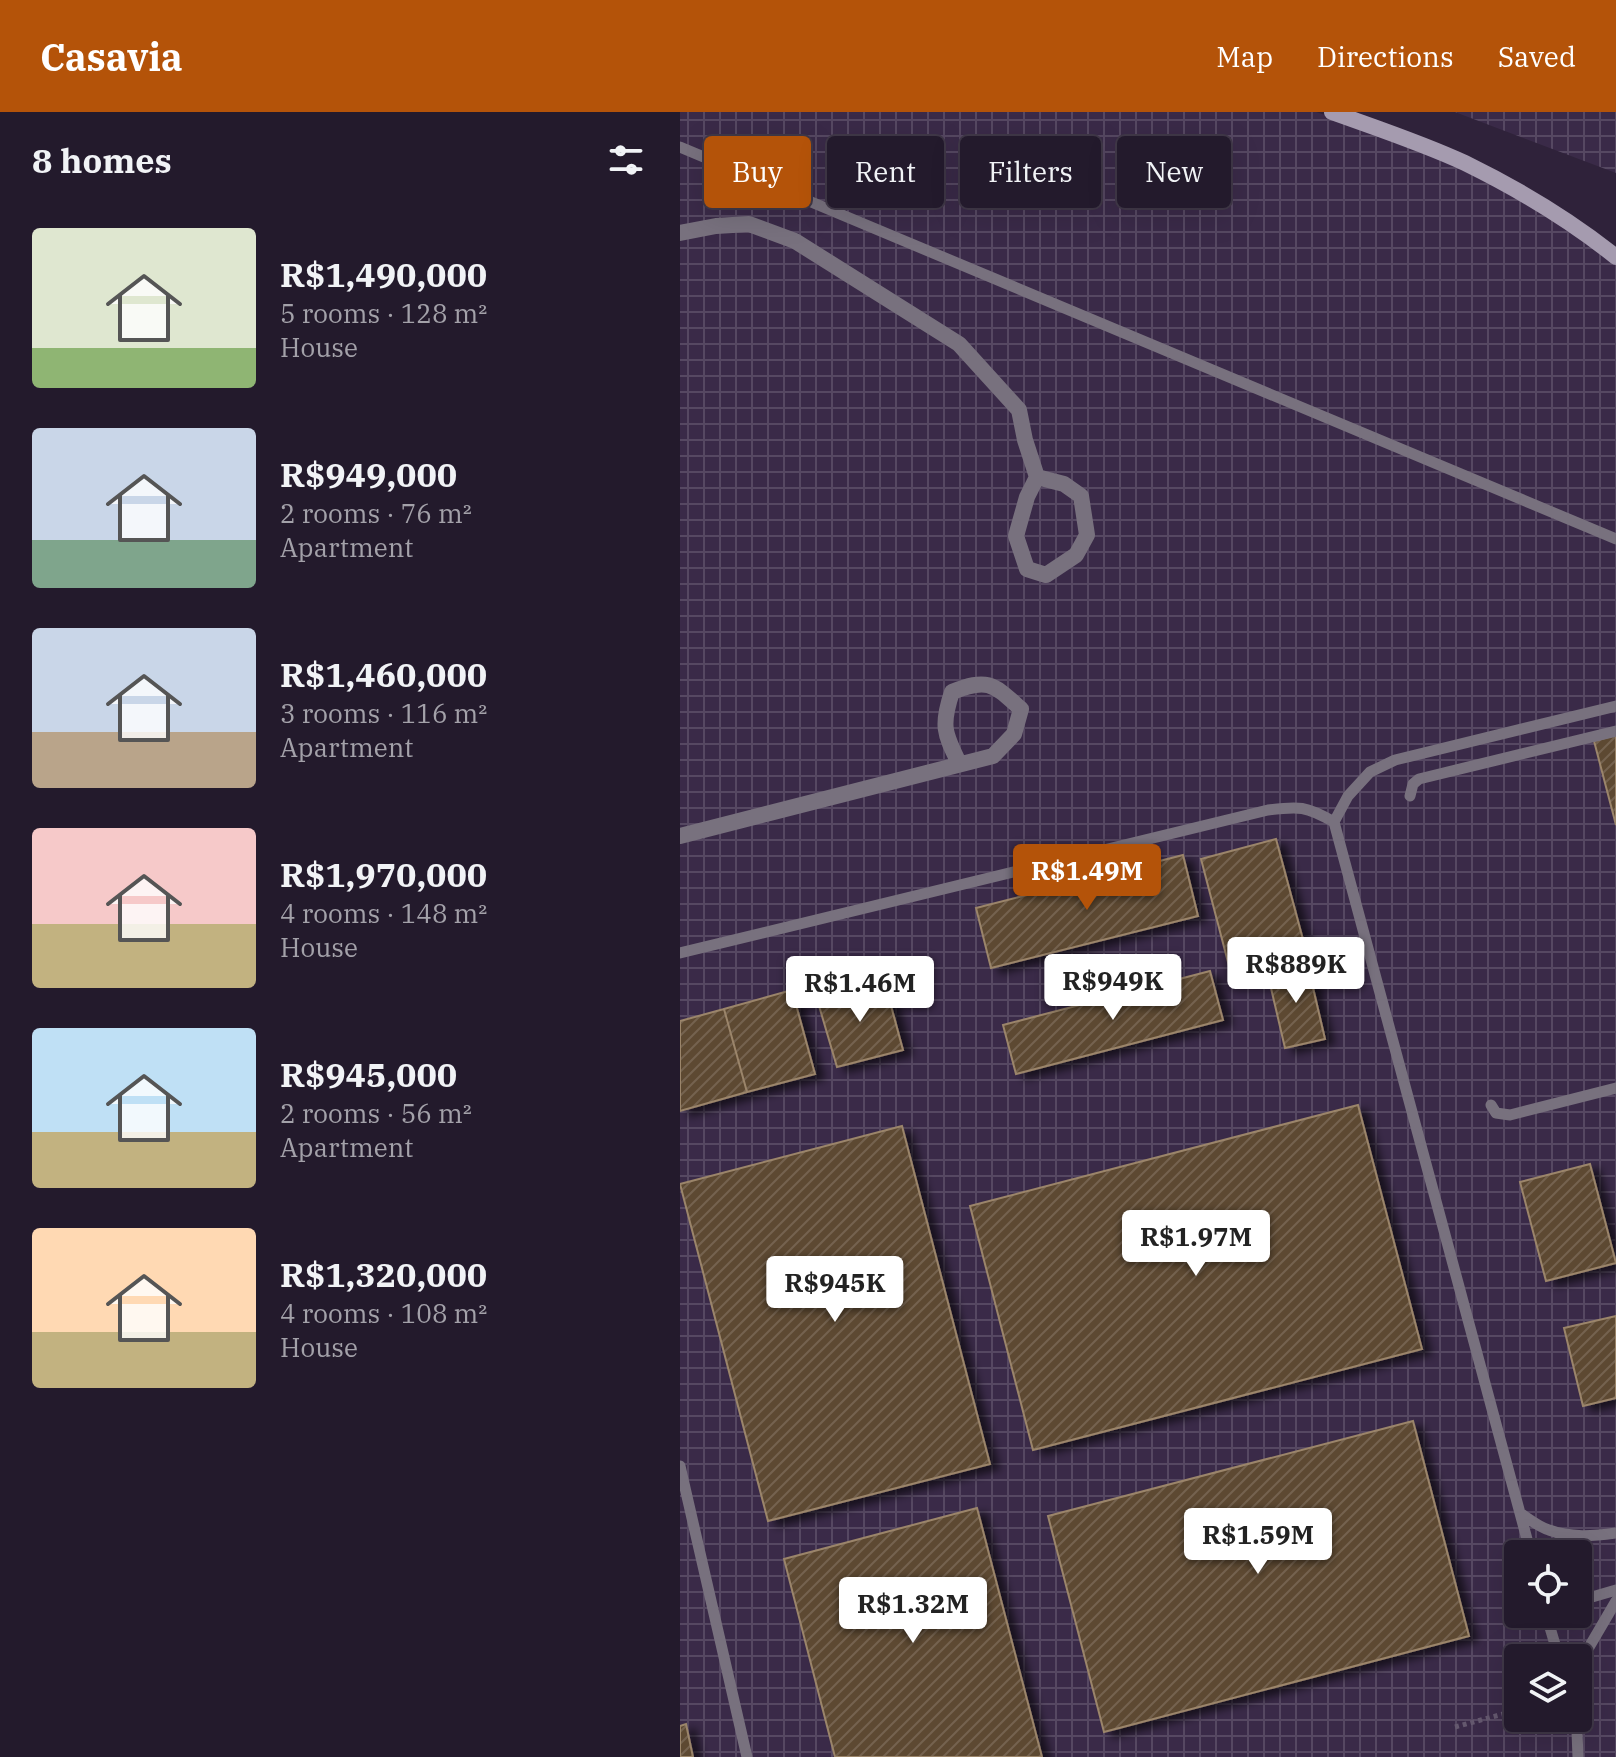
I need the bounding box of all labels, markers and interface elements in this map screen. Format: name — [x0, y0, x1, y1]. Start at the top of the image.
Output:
text: Casavia — [40, 32, 183, 81]
text: Map — [1216, 38, 1273, 75]
text: Directions — [1317, 38, 1454, 75]
text: Saved — [1498, 38, 1576, 75]
chip: Buy — [704, 136, 811, 208]
chip: Rent — [827, 136, 944, 208]
chip: Filters — [960, 136, 1101, 208]
chip: New — [1117, 136, 1231, 208]
text: 8 homes — [32, 138, 172, 182]
icon: filters — [604, 138, 648, 182]
text: R$1,490,000 — [280, 252, 487, 296]
icon: home — [96, 260, 192, 356]
text: 5 rooms · 128 m² — [280, 296, 487, 330]
text: House — [280, 330, 358, 364]
text: R$949,000 — [280, 452, 457, 496]
icon: home — [96, 460, 192, 556]
text: 2 rooms · 76 m² — [280, 496, 472, 530]
text: Apartment — [280, 530, 413, 564]
text: R$1,460,000 — [280, 652, 487, 696]
icon: home — [96, 660, 192, 756]
text: 3 rooms · 116 m² — [280, 696, 487, 730]
text: Apartment — [280, 730, 413, 764]
pin: R$1.49M — [1013, 844, 1161, 912]
text: R$1,970,000 — [280, 852, 487, 896]
text: R$1.49M — [1031, 853, 1143, 887]
icon: home — [96, 860, 192, 956]
text: 4 rooms · 148 m² — [280, 896, 487, 930]
text: House — [280, 930, 358, 964]
pin: R$889K — [1231, 937, 1361, 1005]
text: R$889K — [1245, 946, 1347, 980]
pin: R$949K — [1048, 954, 1178, 1022]
pin: R$1.46M — [786, 956, 934, 1024]
text: R$949K — [1062, 963, 1164, 997]
text: R$1.46M — [804, 965, 916, 999]
text: R$945,000 — [280, 1052, 457, 1096]
icon: home — [96, 1060, 192, 1156]
text: 2 rooms · 56 m² — [280, 1096, 472, 1130]
text: Apartment — [280, 1130, 413, 1164]
pin: R$1.97M — [1122, 1210, 1270, 1278]
text: R$1.97M — [1140, 1219, 1252, 1253]
text: R$1,320,000 — [280, 1252, 487, 1296]
pin: R$945K — [770, 1256, 900, 1324]
icon: home — [96, 1260, 192, 1356]
text: R$945K — [784, 1265, 886, 1299]
text: 4 rooms · 108 m² — [280, 1296, 487, 1330]
text: House — [280, 1330, 358, 1364]
pin: R$1.59M — [1184, 1508, 1332, 1576]
text: R$1.59M — [1202, 1517, 1314, 1551]
map controls — [1504, 1540, 1592, 1732]
button: locate — [1504, 1540, 1592, 1628]
pin: R$1.32M — [839, 1577, 987, 1645]
text: R$1.32M — [857, 1586, 969, 1620]
button: layers — [1504, 1644, 1592, 1732]

